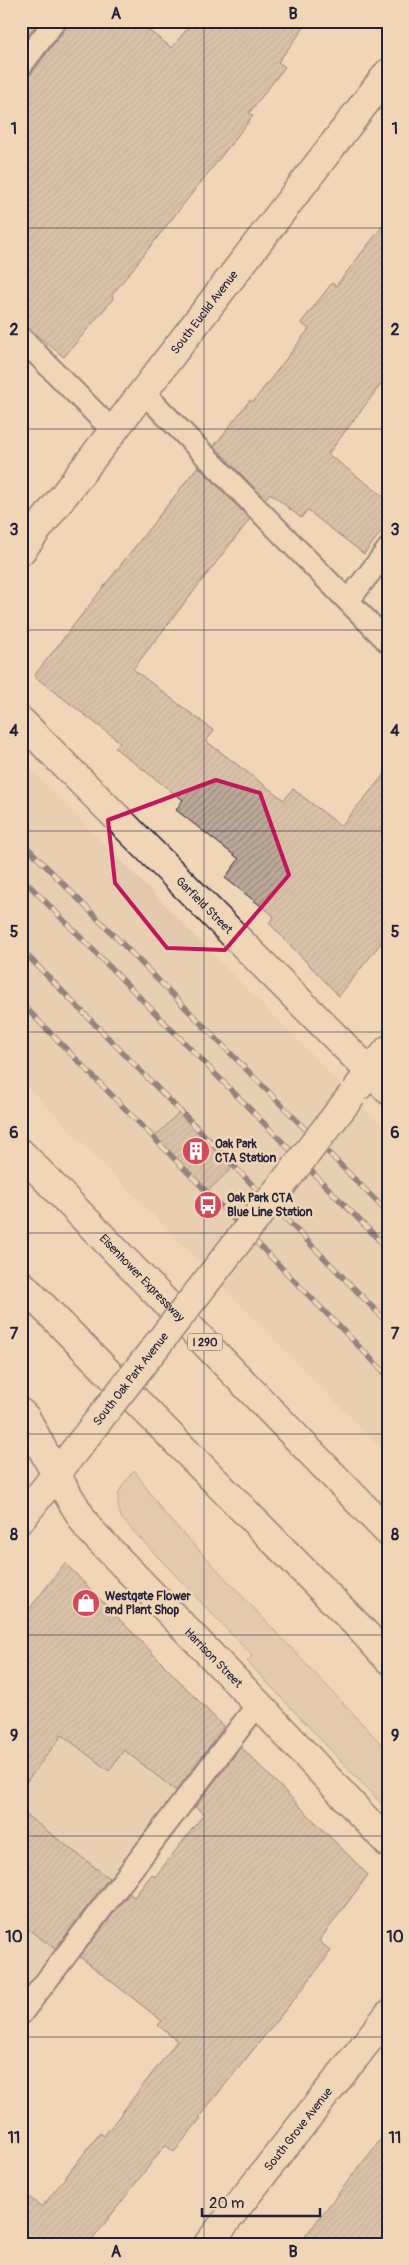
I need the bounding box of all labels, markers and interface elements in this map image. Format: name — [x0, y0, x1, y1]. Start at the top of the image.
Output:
text: A — [111, 4, 122, 24]
text: B — [288, 4, 298, 24]
text: 1 — [11, 119, 17, 139]
text: 1 — [392, 119, 398, 139]
street label: South Euclid Avenue — [168, 268, 242, 357]
text: 2 — [10, 320, 19, 340]
text: 2 — [391, 320, 400, 340]
text: 3 — [10, 520, 19, 540]
text: 3 — [391, 520, 400, 540]
text: 4 — [9, 721, 19, 741]
text: 4 — [390, 721, 400, 741]
street label: Garfield Street — [172, 874, 236, 938]
text: 5 — [10, 922, 19, 942]
text: 5 — [391, 922, 400, 942]
text: 6 — [9, 1123, 19, 1143]
text: 6 — [390, 1123, 400, 1143]
building icon: Oak Park CTA Station — [181, 1136, 211, 1166]
place label: Oak Park CTA Station — [215, 1137, 276, 1166]
bus stop icon: Oak Park CTA Blue Line Station — [193, 1190, 223, 1220]
place label: Oak Park CTA Blue Line Station — [227, 1191, 313, 1220]
street label: Eisenhower Expressway — [96, 1231, 187, 1325]
text: 7 — [10, 1324, 19, 1344]
text: 7 — [391, 1324, 400, 1344]
street label: South Oak Park Avenue — [90, 1330, 172, 1429]
road number: I 290 — [188, 1334, 222, 1350]
text: 8 — [10, 1525, 18, 1545]
text: 8 — [391, 1525, 399, 1545]
shop icon: Westgate Flower and Plant Shop — [71, 1588, 101, 1618]
place label: Westgate Flower and Plant Shop — [105, 1589, 191, 1618]
street label: Harrison Street — [181, 1625, 246, 1691]
text: 9 — [10, 1726, 18, 1746]
text: 9 — [391, 1726, 399, 1746]
text: 10 — [5, 1927, 23, 1947]
text: 10 — [386, 1927, 404, 1947]
street label: South Grove Avenue — [261, 2085, 336, 2174]
text: 11 — [8, 2128, 20, 2148]
text: 11 — [389, 2128, 401, 2148]
scale bar — [202, 2185, 319, 2217]
text: 20 m — [209, 2194, 244, 2213]
text: A — [111, 2242, 122, 2262]
text: B — [288, 2242, 298, 2262]

